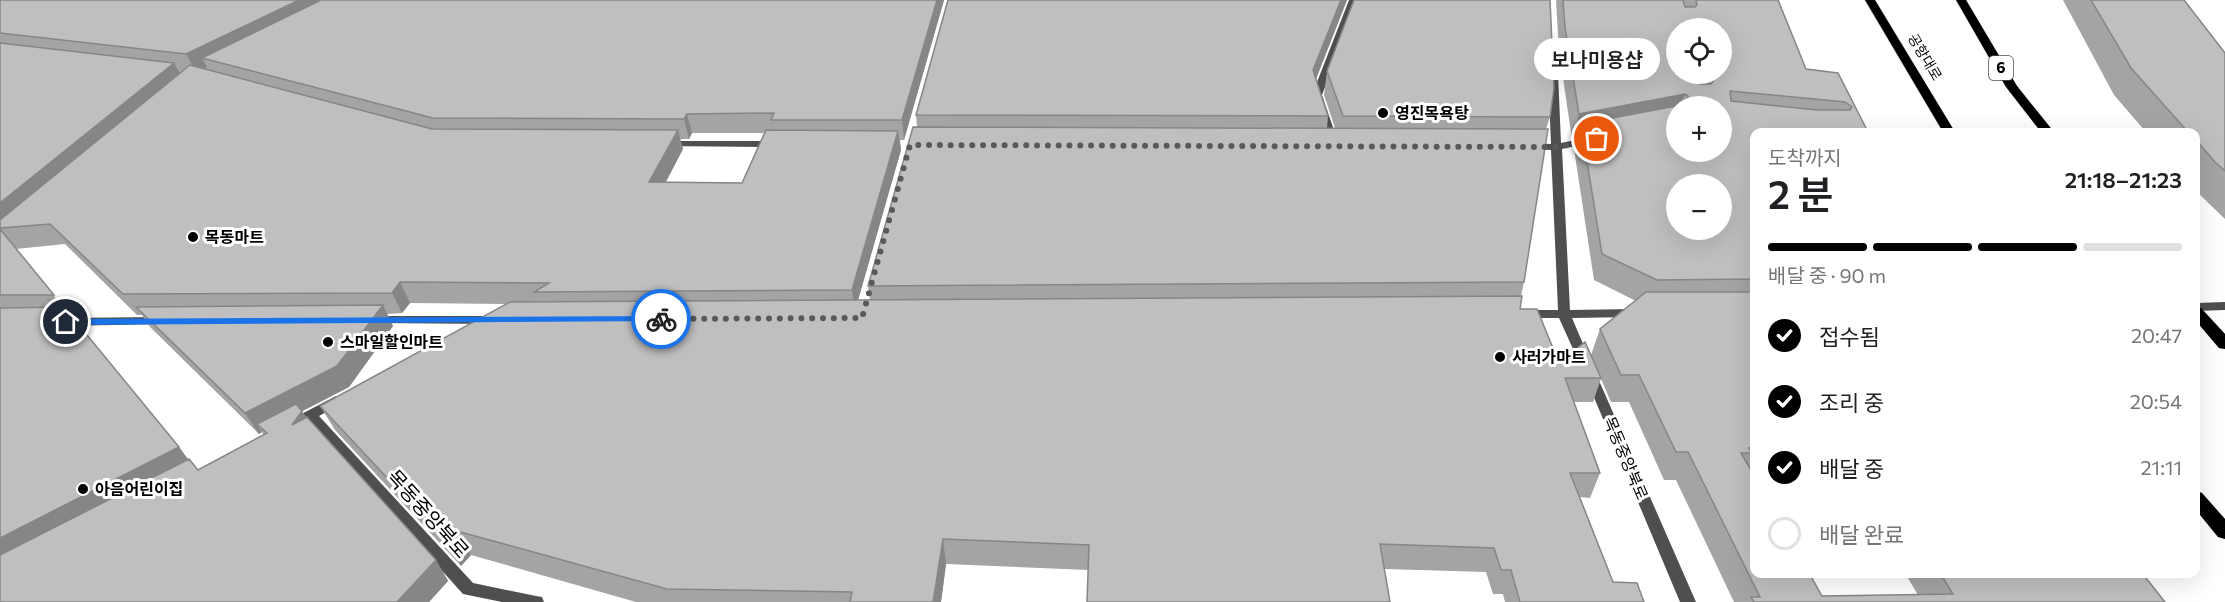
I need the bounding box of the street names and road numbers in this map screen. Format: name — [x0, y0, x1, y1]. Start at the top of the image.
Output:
street label: 공항대로 — [1905, 30, 1946, 83]
road number: 6 — [1989, 56, 2013, 80]
street label: 목동중앙북로 — [1600, 413, 1653, 502]
street label: 목동중앙북로 — [383, 464, 475, 562]

